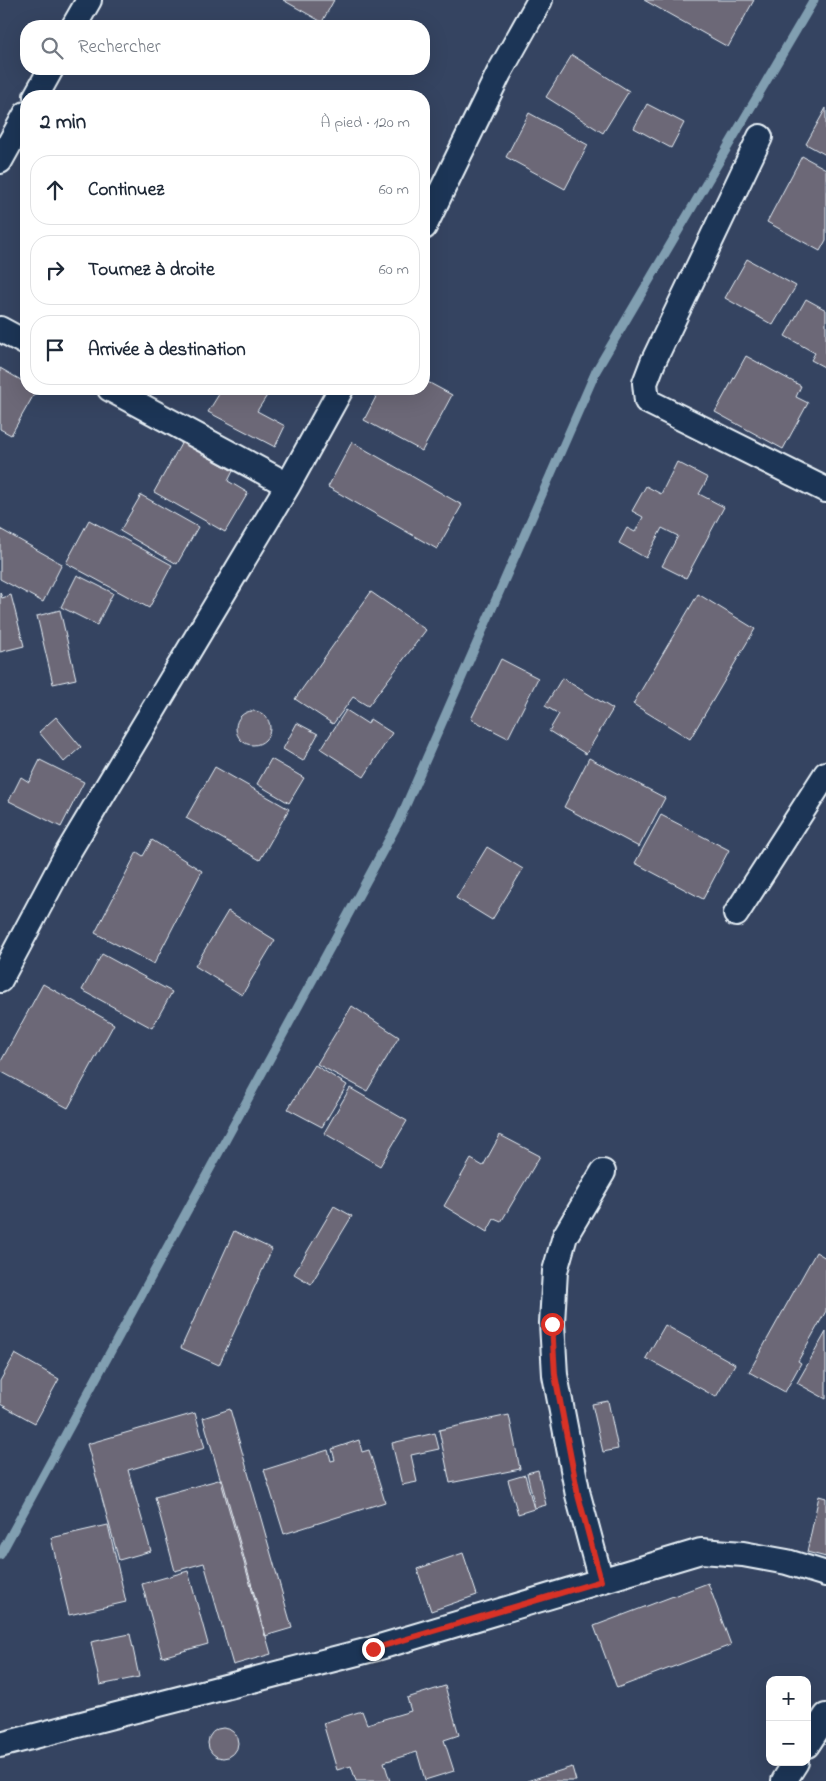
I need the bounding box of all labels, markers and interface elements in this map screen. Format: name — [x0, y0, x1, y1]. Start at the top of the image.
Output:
search box — [20, 20, 430, 75]
icon: search — [38, 34, 66, 62]
text: Rechercher — [78, 34, 161, 61]
text: 2 min — [40, 108, 86, 138]
text: À pied · 120 m — [321, 111, 410, 135]
icon: ahead — [41, 176, 69, 204]
text: Continuez — [88, 177, 164, 204]
text: 60 m — [379, 178, 409, 202]
icon: right — [41, 256, 69, 284]
text: Tournez à droite — [88, 257, 214, 284]
text: 60 m — [379, 258, 409, 282]
icon: arrive — [41, 336, 69, 364]
text: Arrivée à destination — [88, 337, 246, 364]
route start — [541, 1313, 564, 1336]
route end — [362, 1638, 385, 1661]
map controls — [766, 1676, 811, 1766]
button: + — [766, 1676, 811, 1721]
button: − — [766, 1721, 811, 1766]

